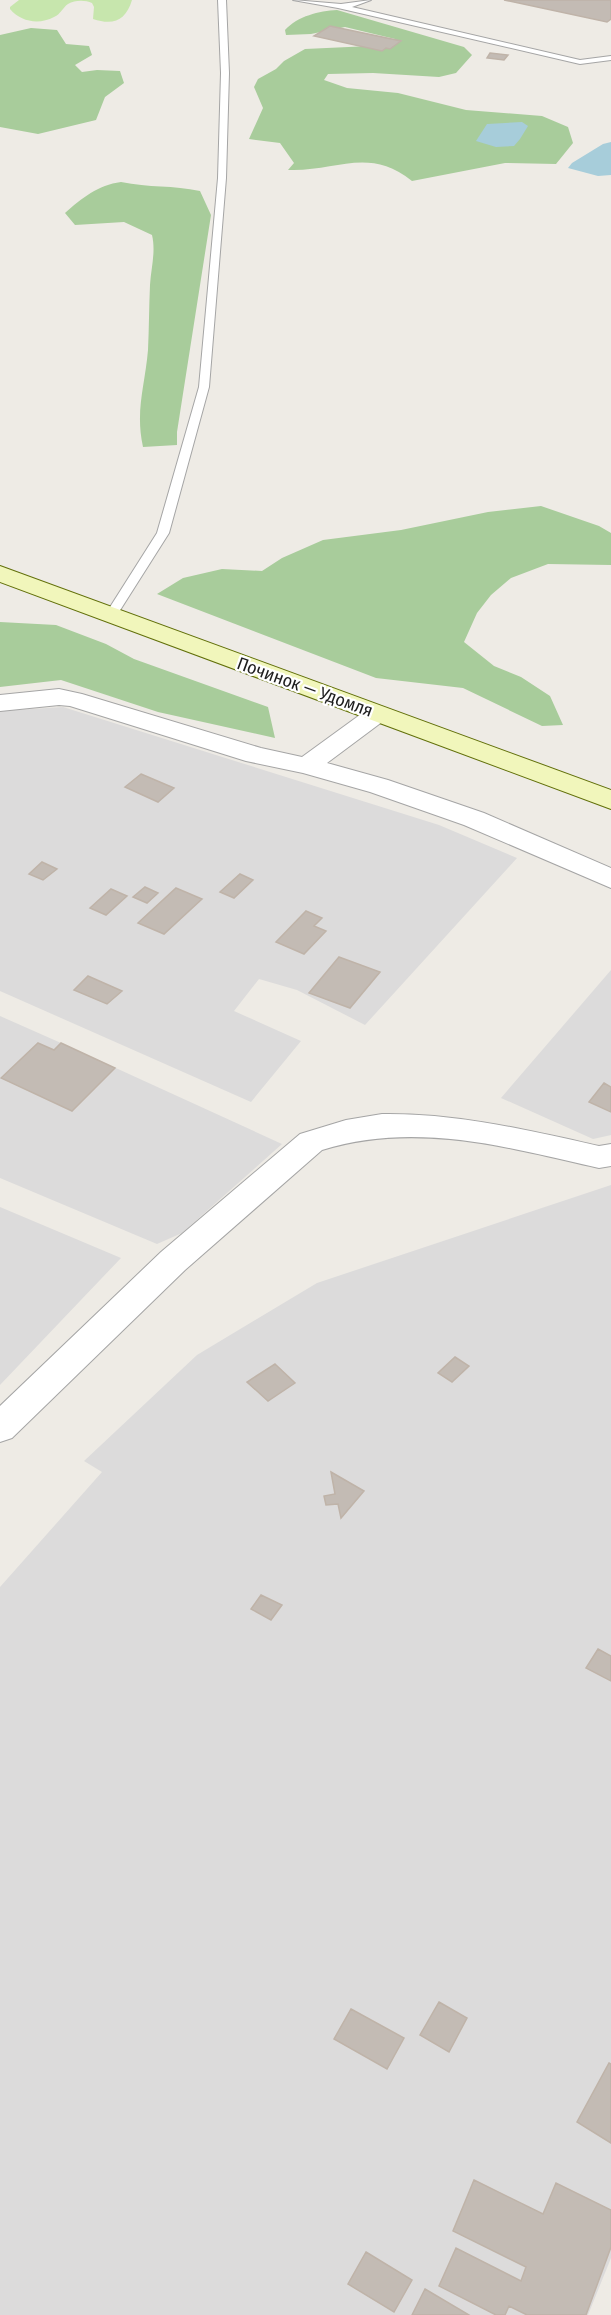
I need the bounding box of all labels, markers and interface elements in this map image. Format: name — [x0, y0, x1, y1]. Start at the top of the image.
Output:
street label: Починок — Удомля — [234, 652, 376, 722]

